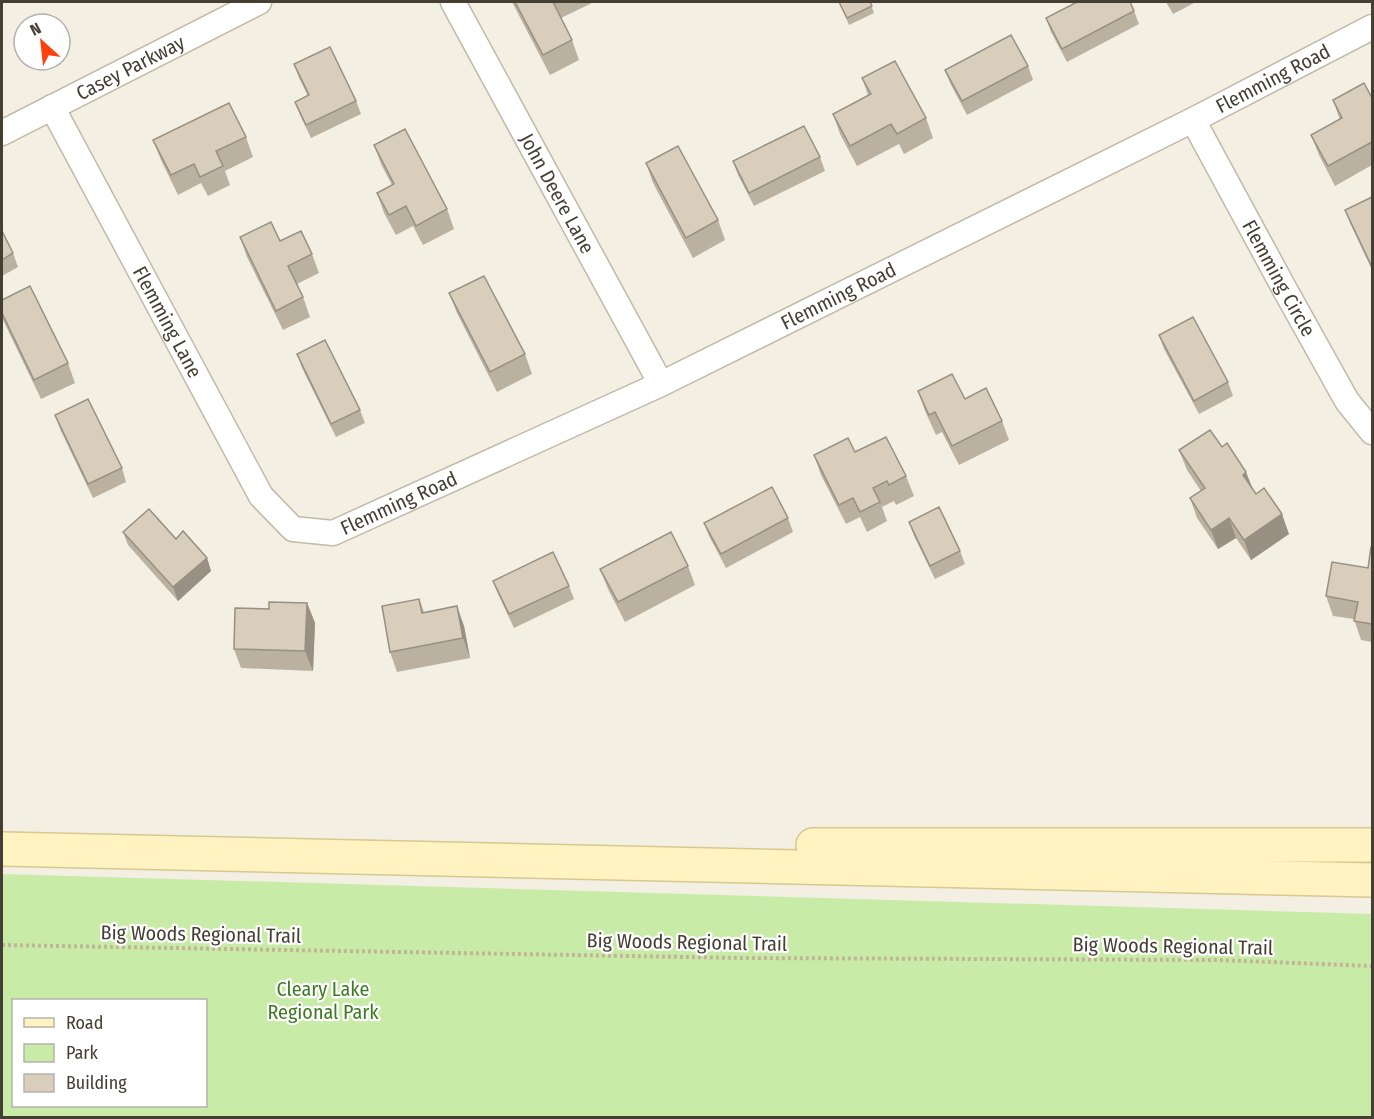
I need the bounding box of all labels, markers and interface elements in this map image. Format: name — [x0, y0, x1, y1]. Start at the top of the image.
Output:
north arrow — [12, 12, 72, 72]
text: N — [27, 18, 44, 40]
street label: Casey Parkway — [72, 30, 189, 105]
street label: Flemming Road — [1212, 39, 1334, 118]
street label: John Deere Lane — [515, 129, 600, 258]
street label: Flemming Circle — [1237, 216, 1321, 341]
street label: Flemming Road — [777, 257, 900, 335]
street label: Flemming Lane — [128, 262, 207, 382]
street label: Flemming Road — [337, 466, 461, 540]
street label: Big Woods Regional Trail — [101, 920, 301, 948]
street label: Big Woods Regional Trail — [587, 928, 787, 956]
street label: Big Woods Regional Trail — [1073, 932, 1273, 960]
park label: Cleary Lake Regional Park — [267, 977, 379, 1024]
legend — [12, 999, 207, 1107]
text: Road — [66, 1012, 103, 1034]
text: Park — [66, 1042, 99, 1064]
text: Building — [66, 1072, 127, 1094]

